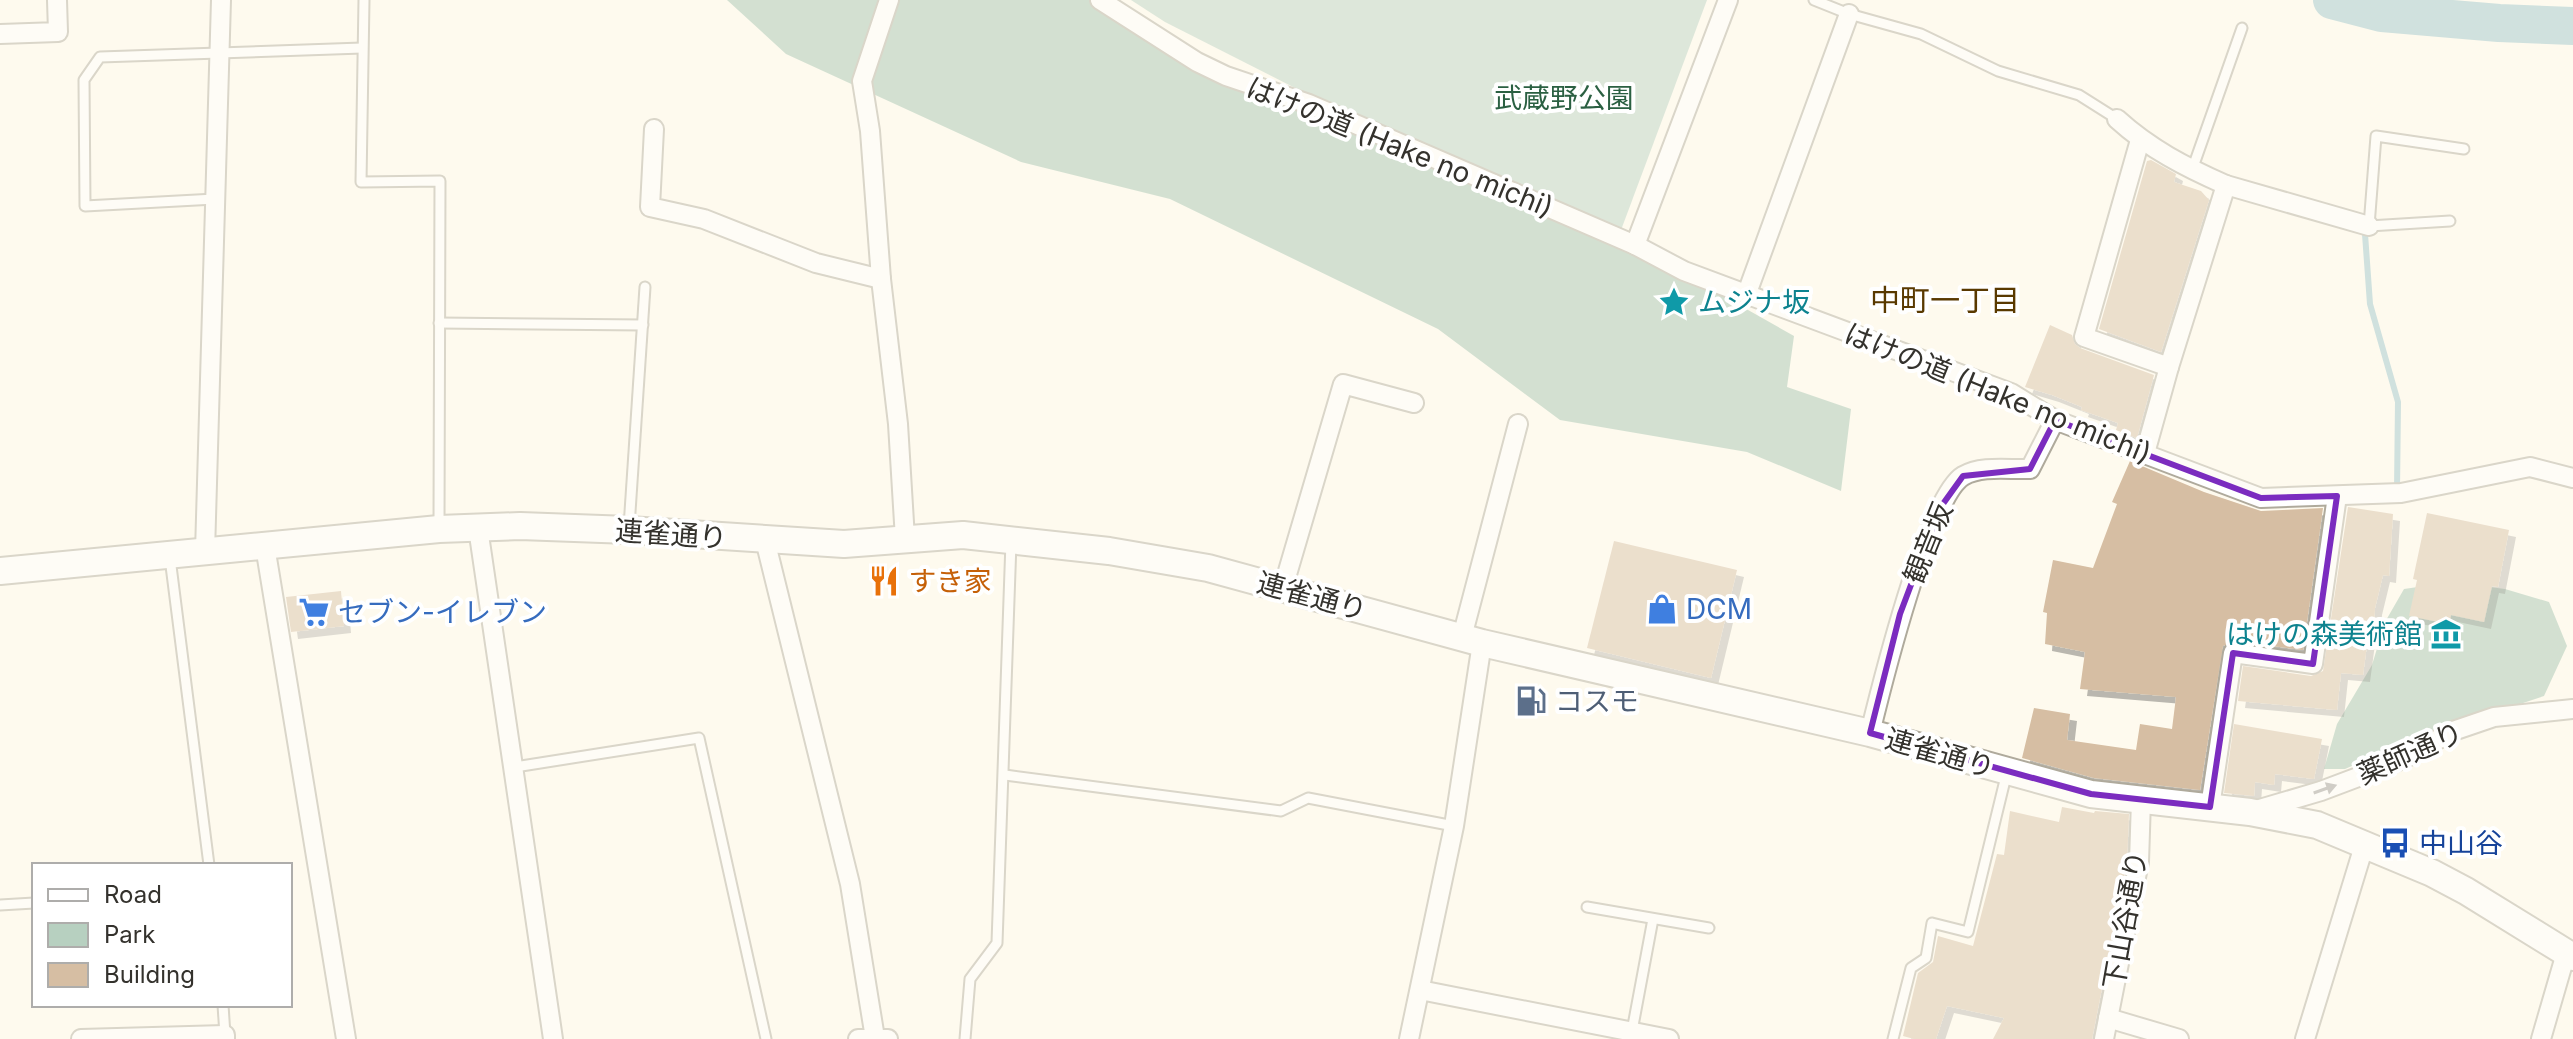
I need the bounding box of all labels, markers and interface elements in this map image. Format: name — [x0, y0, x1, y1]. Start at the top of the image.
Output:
street label: はけの道 (Hake no michi) — [1242, 70, 1558, 224]
park label: 武蔵野公園 — [1494, 81, 1634, 115]
district label: 中町一丁目 — [1870, 282, 2020, 318]
place icon: ムジナ坂 — [1657, 285, 1691, 319]
place label: ムジナ坂 — [1698, 285, 1810, 319]
street label: はけの道 (Hake no michi) — [1840, 316, 2156, 470]
street label: 観音坂 — [1897, 498, 1959, 588]
street label: 連雀通り — [614, 513, 728, 555]
restaurant icon: すき家 — [867, 564, 901, 598]
place label: すき家 — [908, 564, 992, 598]
street label: 連雀通り — [1254, 565, 1370, 627]
shop icon: DCM — [1645, 592, 1679, 626]
place label: DCM — [1686, 592, 1752, 626]
supermarket icon: セブン-イレブン — [297, 595, 331, 629]
place label: セブン-イレブン — [338, 595, 547, 629]
place label: はけの森美術館 — [2226, 617, 2422, 651]
museum icon: はけの森美術館 — [2429, 617, 2463, 651]
fuel station icon: コスモ — [1514, 684, 1548, 718]
place label: コスモ — [1555, 684, 1639, 718]
street label: 薬師通り — [2352, 715, 2468, 791]
street label: 連雀通り — [1881, 721, 1999, 785]
one-way arrow — [2313, 783, 2337, 795]
bus stop icon: 中山谷 — [2378, 826, 2412, 860]
place label: 中山谷 — [2419, 826, 2503, 860]
street label: 下山谷通り — [2096, 848, 2154, 992]
legend — [32, 863, 292, 1007]
text: Road — [104, 880, 162, 909]
text: Park — [104, 920, 155, 949]
text: Building — [104, 960, 195, 989]

